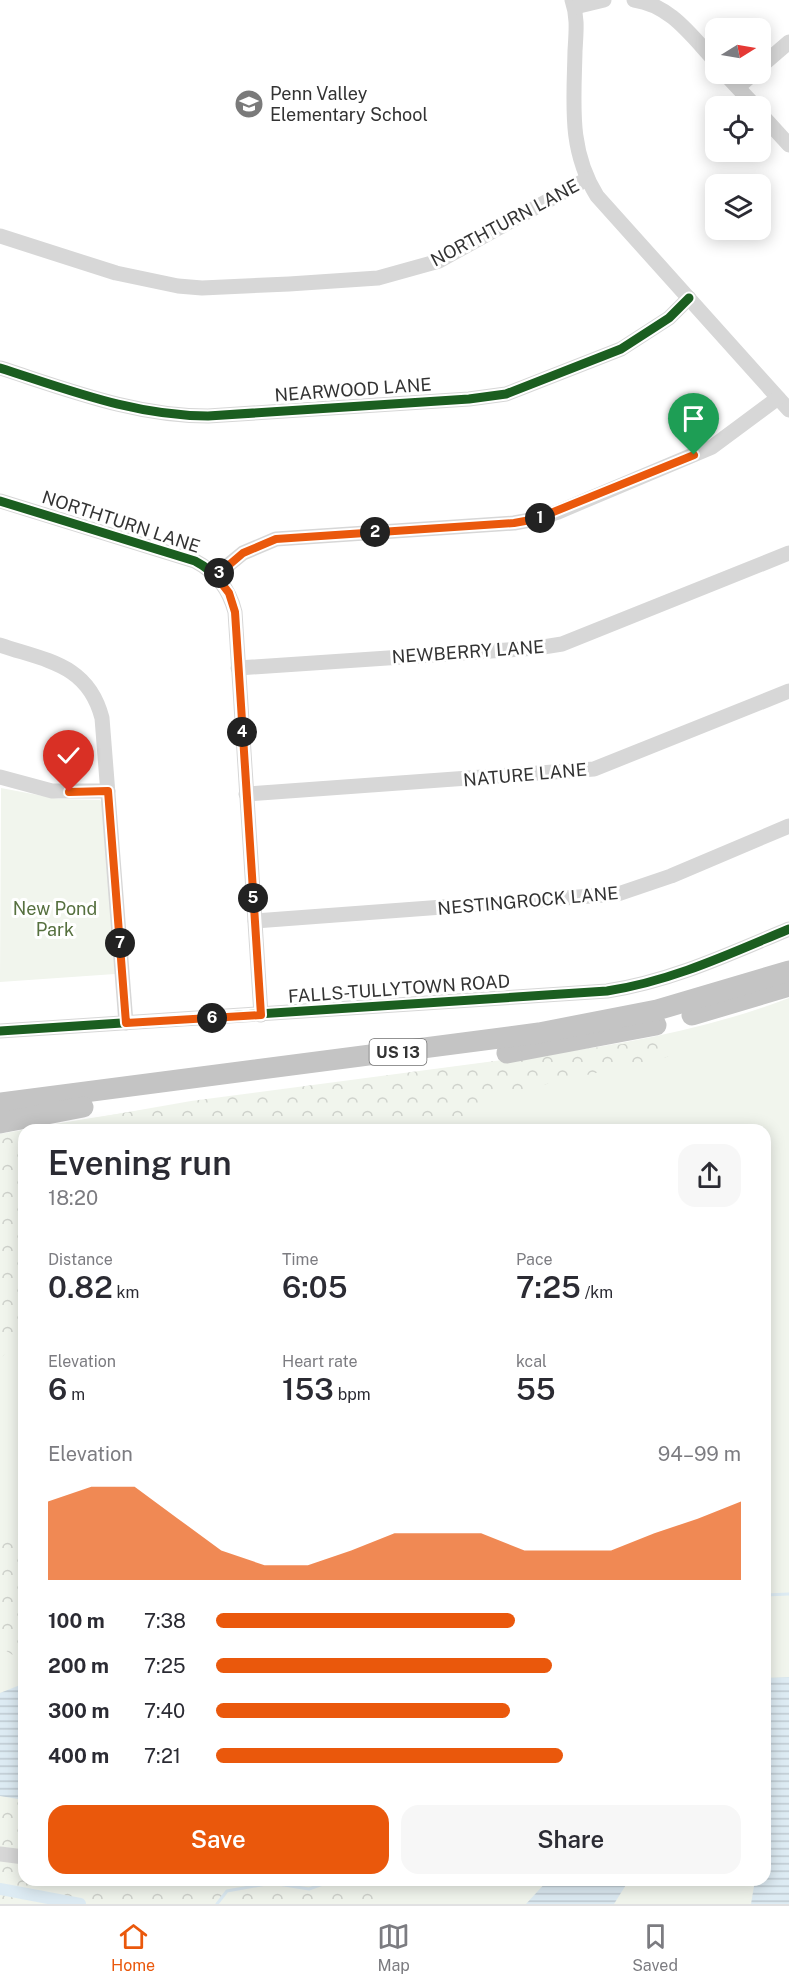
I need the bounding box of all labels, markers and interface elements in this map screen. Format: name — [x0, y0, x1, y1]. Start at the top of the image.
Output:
north arrow — [705, 18, 771, 84]
map controls — [705, 18, 771, 240]
place label: Penn Valley Elementary School — [270, 83, 428, 125]
school or university icon: Penn Valley Elementary School — [233, 88, 265, 120]
button: locate — [705, 96, 771, 162]
button: layers — [705, 174, 771, 240]
street label: NORTHTURN LANE — [427, 175, 582, 271]
street label: NEARWOOD LANE — [274, 374, 432, 405]
pin — [668, 393, 719, 455]
icon: arrive — [677, 402, 710, 435]
street label: NORTHTURN LANE — [40, 486, 203, 557]
pin: 1 — [525, 503, 555, 533]
text: 1 — [537, 508, 543, 527]
pin: 2 — [360, 517, 390, 547]
text: 2 — [370, 522, 380, 541]
pin: 3 — [204, 558, 234, 588]
text: 3 — [214, 563, 224, 582]
street label: NEWBERRY LANE — [391, 636, 545, 667]
pin: 4 — [227, 717, 257, 747]
text: 4 — [237, 722, 247, 741]
pin — [43, 730, 94, 792]
icon: check — [52, 739, 85, 772]
street label: NATURE LANE — [462, 759, 588, 790]
street label: NESTINGROCK LANE — [437, 882, 619, 919]
pin: 5 — [238, 883, 268, 913]
text: 5 — [248, 888, 258, 907]
park label: New Pond Park — [13, 898, 97, 940]
pin: 7 — [105, 928, 135, 958]
text: 7 — [115, 933, 125, 952]
street label: FALLS-TULLYTOWN ROAD — [287, 970, 511, 1007]
pin: 6 — [197, 1003, 227, 1033]
text: 6 — [207, 1008, 217, 1027]
road number: US 13 — [370, 1039, 426, 1065]
text: Evening run — [48, 1144, 231, 1182]
button: share — [678, 1144, 741, 1207]
text: 18:20 — [48, 1186, 98, 1210]
text: Distance — [48, 1250, 113, 1269]
text: Time — [282, 1250, 318, 1269]
text: Pace — [516, 1250, 553, 1269]
text: 0.82 — [48, 1269, 113, 1305]
text: 6:05 — [282, 1269, 347, 1305]
text: 7:25 — [516, 1269, 581, 1305]
text: km — [113, 1283, 139, 1302]
text: /km — [581, 1283, 613, 1302]
text: Elevation — [48, 1352, 116, 1371]
text: Heart rate — [282, 1352, 358, 1371]
text: kcal — [516, 1352, 547, 1371]
text: 6 — [48, 1371, 67, 1407]
text: 153 — [282, 1371, 334, 1407]
text: 55 — [516, 1371, 556, 1407]
text: m — [67, 1385, 85, 1404]
text: bpm — [334, 1385, 371, 1404]
text: Elevation — [48, 1442, 133, 1466]
text: 94–99 m — [658, 1442, 741, 1466]
text: 100 m — [48, 1609, 105, 1633]
text: 7:38 — [144, 1609, 186, 1633]
text: 200 m — [48, 1654, 109, 1678]
text: 7:25 — [144, 1654, 186, 1678]
text: 300 m — [48, 1699, 109, 1723]
text: 7:40 — [144, 1699, 185, 1723]
text: 400 m — [48, 1744, 109, 1768]
text: 7:21 — [144, 1744, 181, 1768]
button: Save — [48, 1805, 389, 1874]
button: Share — [401, 1805, 741, 1874]
tab: Home — [111, 1920, 155, 1975]
tab: Map — [377, 1920, 410, 1975]
tab: Saved — [632, 1920, 678, 1975]

